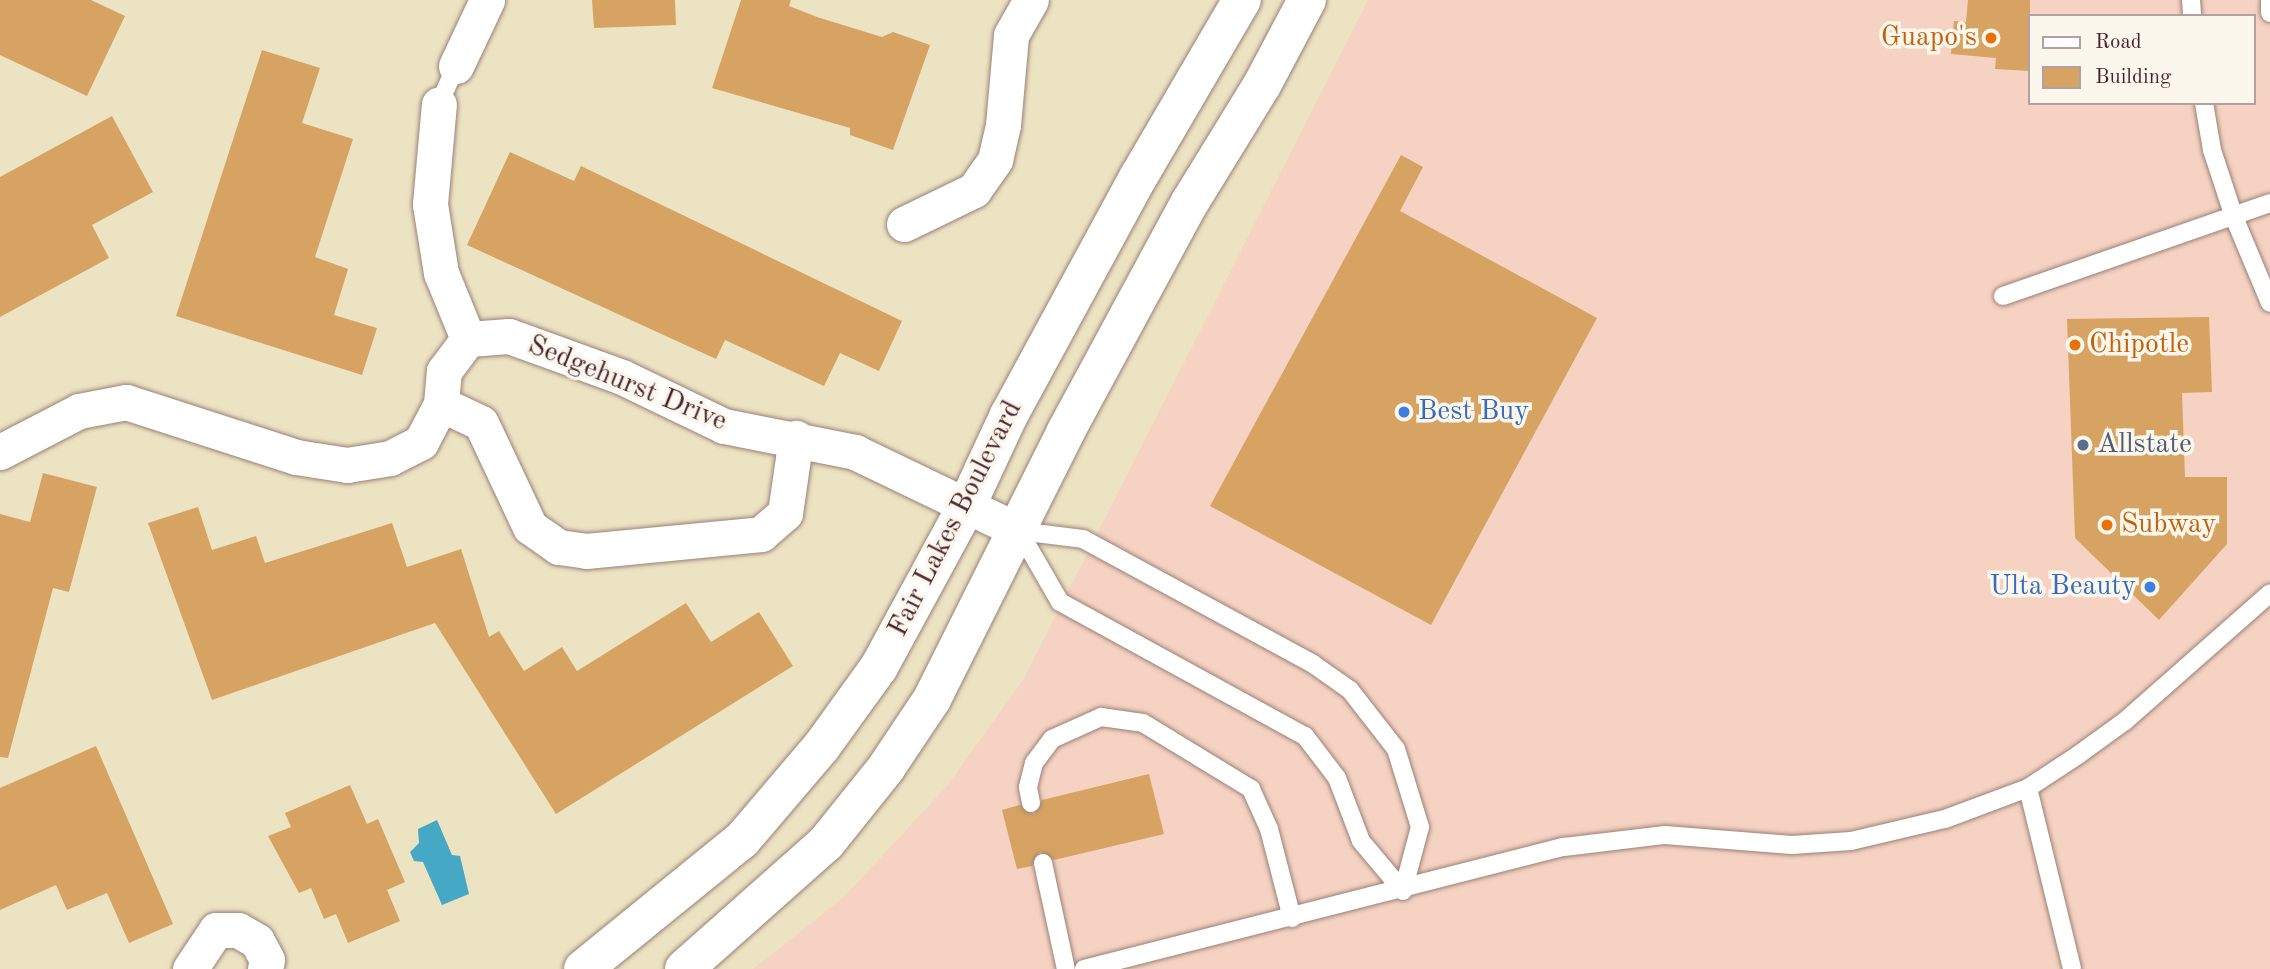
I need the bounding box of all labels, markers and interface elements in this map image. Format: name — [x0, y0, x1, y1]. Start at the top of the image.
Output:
legend — [2028, 14, 2256, 105]
place label: Guapo's — [1881, 21, 1977, 55]
marker: Guapo's — [1983, 30, 1999, 46]
text: Road — [2095, 32, 2142, 53]
text: Building — [2095, 67, 2171, 88]
place label: Chipotle — [2089, 328, 2189, 362]
street label: Sedgehurst Drive — [523, 329, 731, 439]
marker: Chipotle — [2067, 337, 2083, 353]
street label: Fair Lakes Boulevard — [882, 395, 1030, 643]
place label: Best Buy — [1418, 395, 1529, 429]
marker: Best Buy — [1396, 404, 1412, 420]
place label: Allstate — [2097, 428, 2192, 462]
marker: Allstate — [2075, 437, 2091, 453]
place label: Subway — [2121, 508, 2216, 542]
marker: Subway — [2099, 517, 2115, 533]
place label: Ulta Beauty — [1990, 570, 2136, 604]
marker: Ulta Beauty — [2142, 579, 2158, 595]

